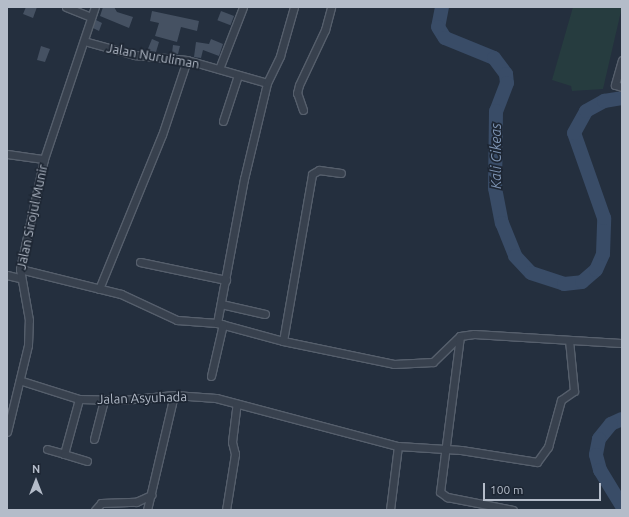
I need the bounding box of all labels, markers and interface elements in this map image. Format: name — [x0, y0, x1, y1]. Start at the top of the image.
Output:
street label: Jalan Nuruliman — [105, 40, 201, 72]
water label: Kali Cikeas — [488, 123, 504, 189]
street label: Jalan Sirojul Munir — [13, 163, 51, 271]
street label: Jalan Asyuhada — [97, 389, 187, 407]
north arrow — [16, 461, 56, 501]
text: N — [32, 463, 40, 475]
scale bar — [485, 475, 603, 501]
text: 100 m — [490, 483, 523, 496]

